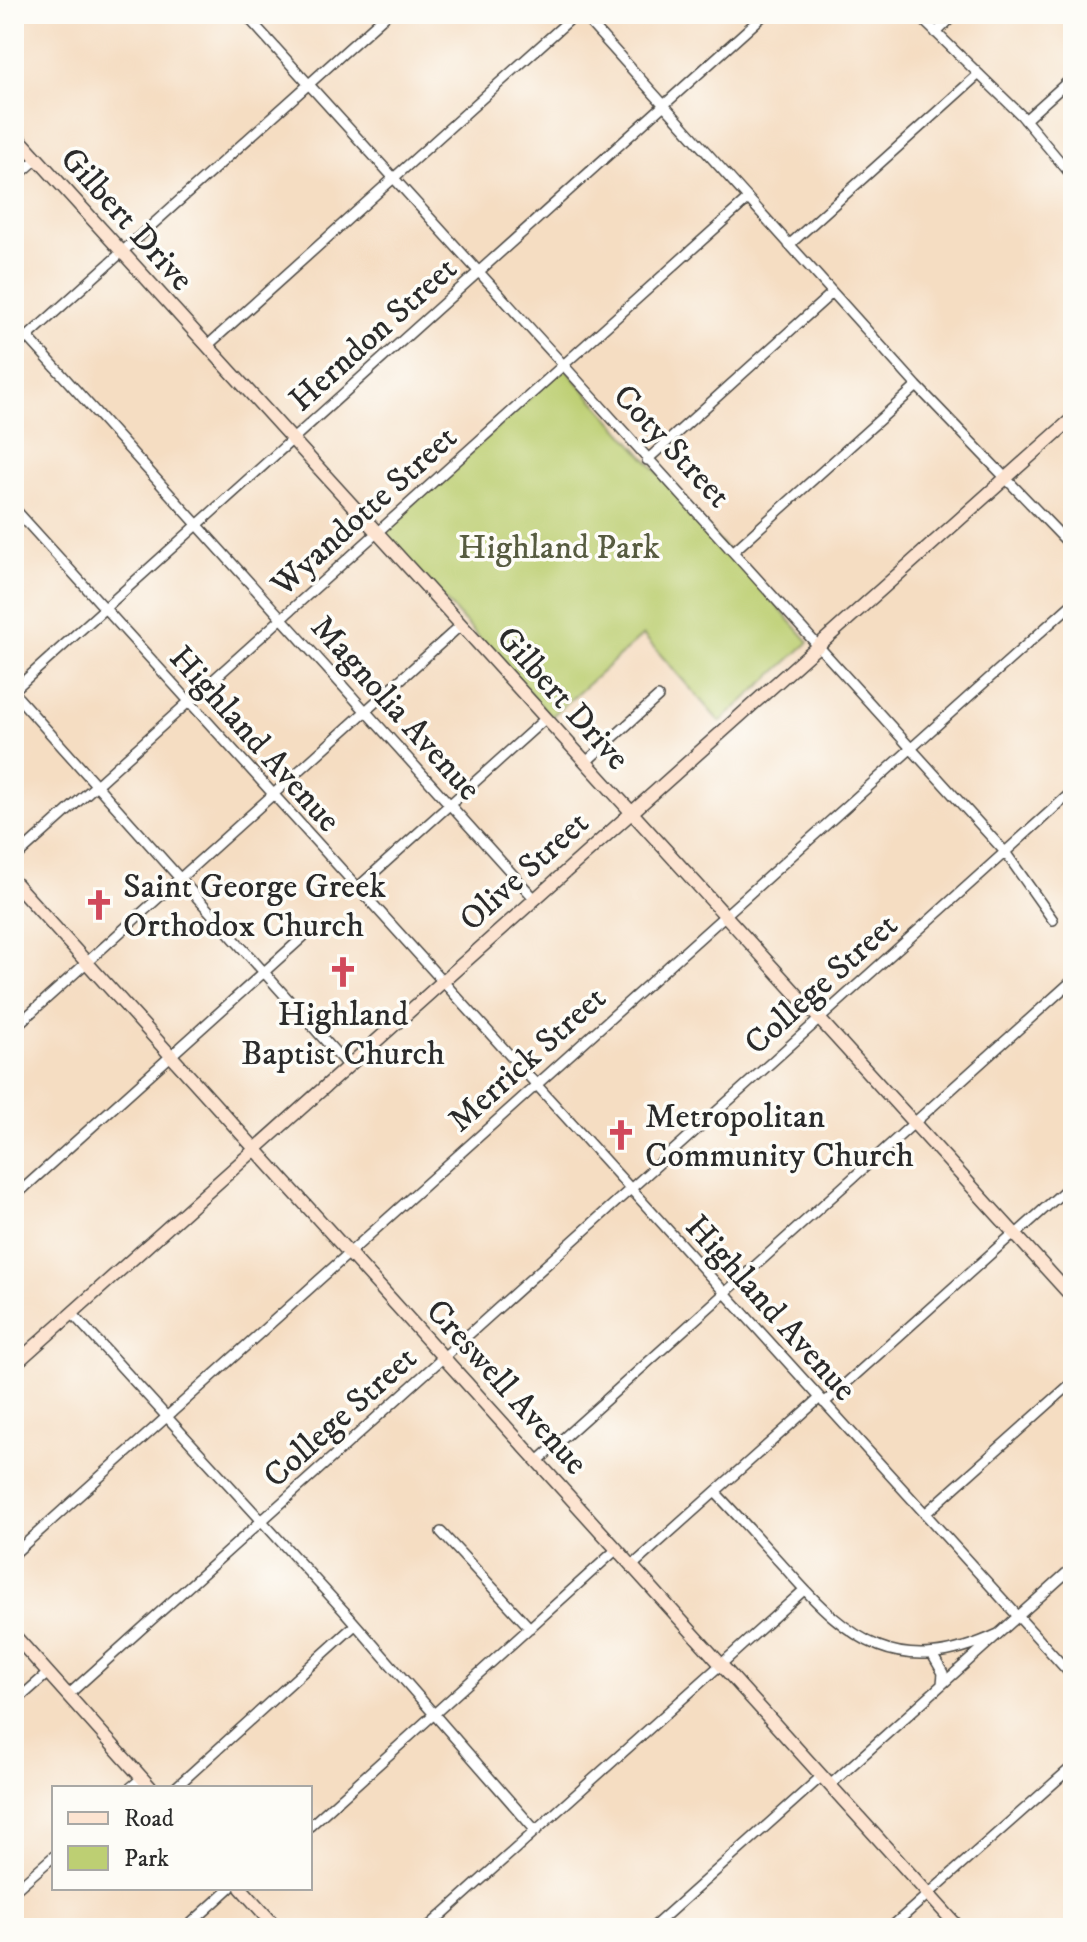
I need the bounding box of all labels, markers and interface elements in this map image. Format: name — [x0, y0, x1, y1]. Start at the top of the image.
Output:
street label: Gilbert Drive — [51, 139, 202, 300]
street label: Herndon Street — [281, 248, 466, 421]
street label: Coty Street — [604, 376, 739, 517]
street label: Wyandotte Street — [262, 417, 466, 607]
park label: Highland Park — [458, 527, 660, 569]
street label: Magnolia Avenue — [301, 607, 490, 810]
street label: Gilbert Drive — [487, 618, 638, 779]
street label: Highland Avenue — [160, 637, 349, 841]
street label: Olive Street — [451, 802, 598, 940]
place label: Saint George Greek Orthodox Church — [123, 866, 386, 947]
church icon: Saint George Greek Orthodox Church — [82, 888, 116, 922]
street label: College Street — [736, 905, 907, 1064]
church icon: Highland Baptist Church — [326, 955, 360, 989]
street label: Merrick Street — [440, 978, 615, 1141]
place label: Highland Baptist Church — [241, 994, 445, 1075]
place label: Metropolitan Community Church — [645, 1096, 914, 1177]
church icon: Metropolitan Community Church — [604, 1118, 638, 1152]
street label: Highland Avenue — [676, 1206, 865, 1410]
street label: Creswell Avenue — [417, 1291, 596, 1484]
street label: College Street — [255, 1338, 426, 1497]
legend — [52, 1786, 312, 1890]
text: Road — [124, 1804, 174, 1834]
text: Park — [124, 1844, 169, 1874]

